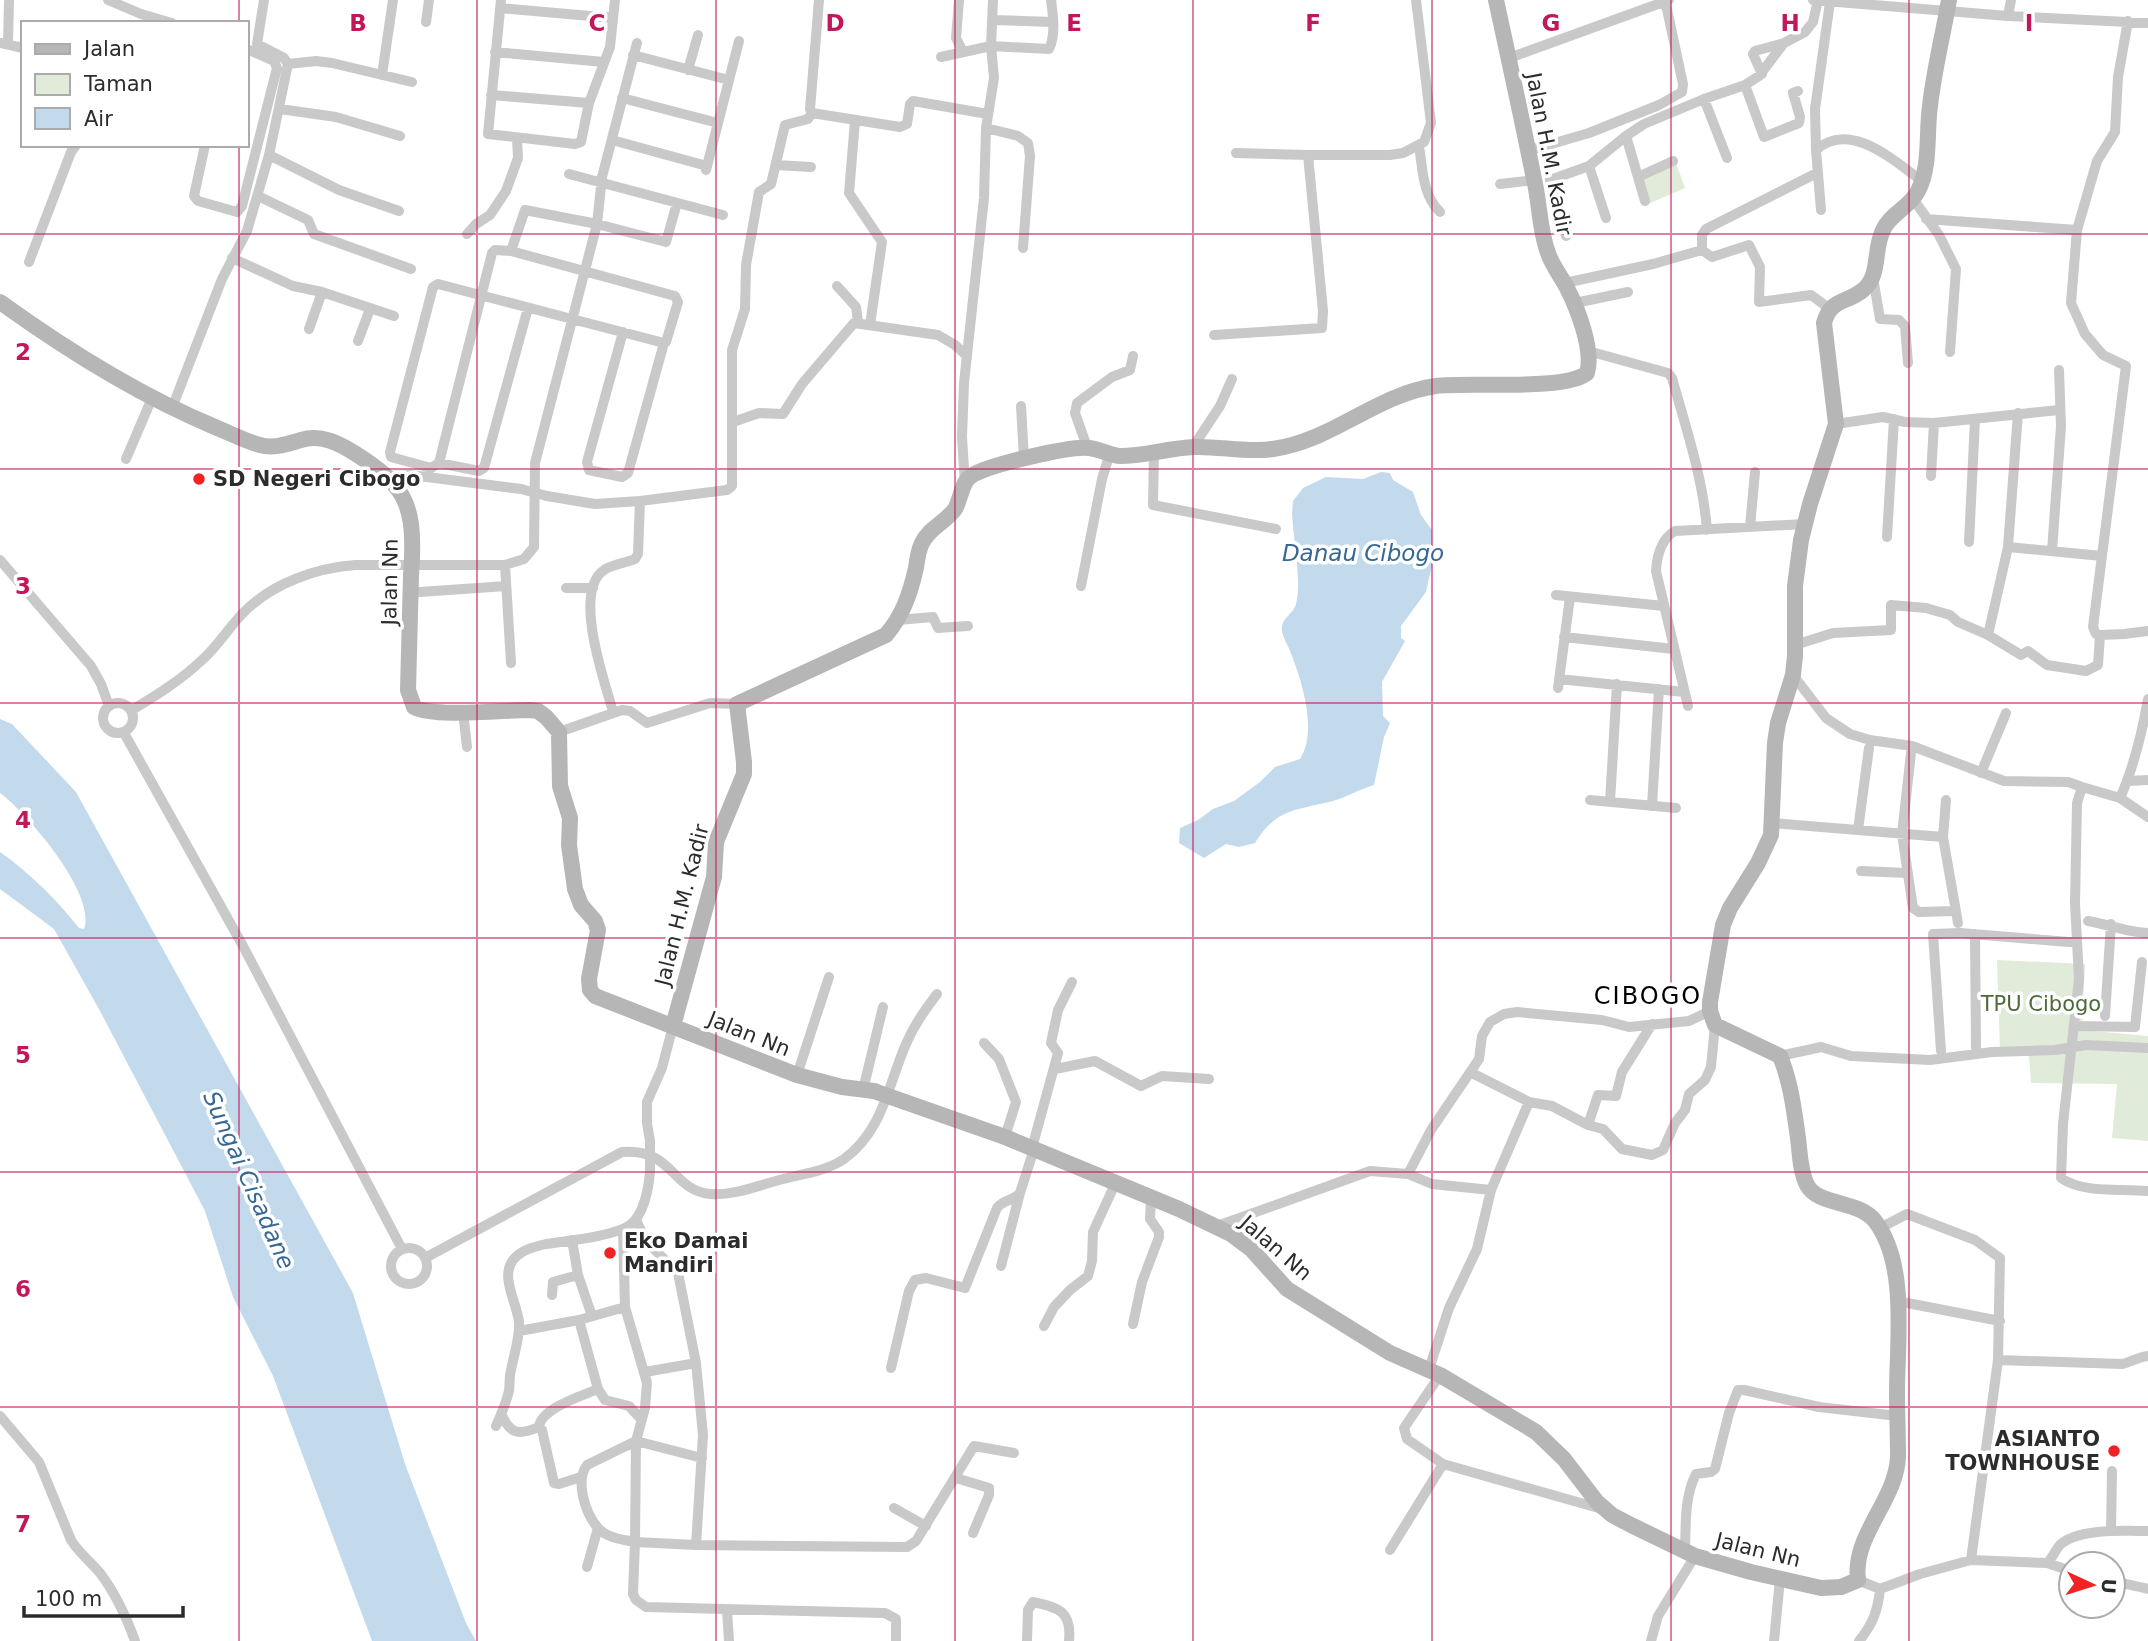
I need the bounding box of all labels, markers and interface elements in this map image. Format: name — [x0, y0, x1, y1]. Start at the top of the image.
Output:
text: B — [349, 10, 367, 36]
text: C — [589, 10, 605, 36]
text: D — [825, 10, 845, 36]
text: E — [1066, 10, 1082, 36]
text: F — [1305, 10, 1321, 36]
text: G — [1542, 10, 1560, 36]
text: H — [1780, 10, 1800, 36]
text: I — [2025, 10, 2033, 36]
legend — [21, 21, 248, 147]
text: Jalan — [82, 37, 135, 61]
street label: Jalan H.M. Kadir — [1521, 69, 1577, 238]
text: Taman — [83, 72, 153, 96]
text: Air — [84, 107, 113, 131]
text: 2 — [15, 339, 31, 365]
place label: SD Negeri Cibogo — [213, 467, 420, 491]
marker: SD Negeri Cibogo — [191, 471, 207, 487]
street label: Jalan Nn — [377, 538, 403, 628]
water label: Danau Cibogo — [1282, 540, 1444, 566]
text: 3 — [15, 573, 31, 599]
text: 4 — [15, 807, 31, 833]
street label: Jalan H.M. Kadir — [650, 822, 714, 990]
district label: CIBOGO — [1594, 982, 1702, 1010]
park label: TPU Cibogo — [1980, 992, 2101, 1016]
street label: Jalan Nn — [702, 1006, 794, 1061]
text: 5 — [15, 1042, 31, 1068]
water label: Sungai Cisadane — [198, 1087, 300, 1273]
street label: Jalan Nn — [1234, 1209, 1317, 1286]
place label: Eko Damai Mandiri — [624, 1229, 748, 1277]
marker: Eko Damai Mandiri — [602, 1245, 618, 1261]
text: 6 — [15, 1276, 31, 1302]
place label: ASIANTO TOWNHOUSE — [1945, 1427, 2100, 1475]
marker: ASIANTO TOWNHOUSE — [2106, 1443, 2122, 1459]
text: 7 — [15, 1511, 31, 1537]
street label: Jalan Nn — [1711, 1527, 1803, 1572]
north arrow — [2057, 1550, 2127, 1620]
scale bar — [24, 1574, 184, 1618]
text: U — [2097, 1578, 2120, 1595]
text: 100 m — [35, 1587, 102, 1611]

